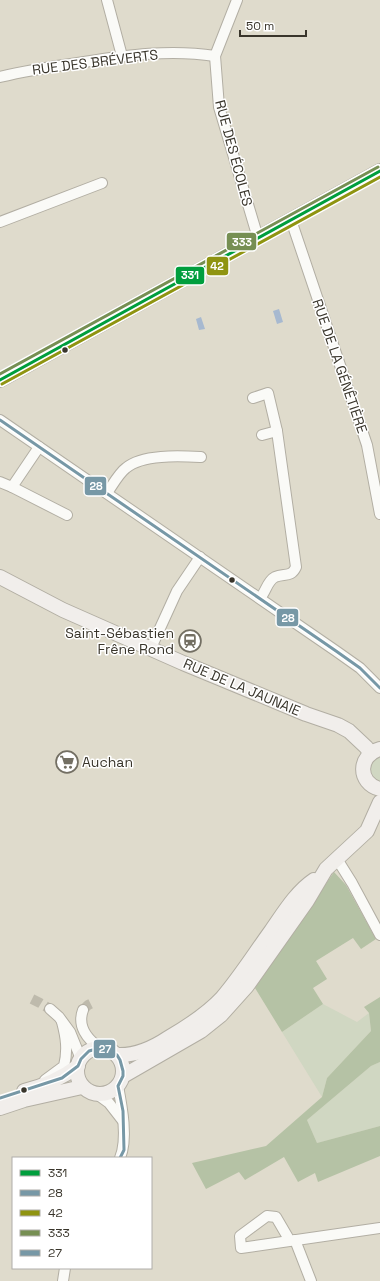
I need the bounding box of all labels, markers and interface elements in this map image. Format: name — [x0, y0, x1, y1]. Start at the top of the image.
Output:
scale bar — [240, 12, 306, 38]
text: 50 m — [246, 18, 274, 34]
street label: RUE DES BRÉVERTS — [31, 45, 159, 79]
street label: RUE DES ÉCOLES — [211, 98, 257, 208]
line badge: 333 — [226, 232, 257, 251]
text: 333 — [232, 235, 252, 249]
line badge: 42 — [206, 256, 229, 276]
text: 42 — [210, 259, 224, 273]
line badge: 331 — [175, 266, 205, 285]
text: 331 — [181, 268, 199, 282]
street label: RUE DE LA GÉNÊTIÈRE — [309, 296, 371, 436]
unlabelled marker — [60, 345, 70, 355]
line badge: 28 — [84, 476, 107, 496]
text: 28 — [89, 479, 103, 493]
unlabelled marker — [227, 575, 237, 585]
line badge: 28 — [276, 608, 299, 627]
text: 28 — [281, 611, 295, 625]
place label: Saint-Sébastien Frêne Rond — [65, 624, 174, 658]
station icon: Saint-Sébastien Frêne Rond — [177, 628, 203, 654]
street label: RUE DE LA JAUNAIE — [181, 654, 303, 720]
supermarket icon: Auchan — [54, 749, 80, 775]
place label: Auchan — [82, 753, 133, 771]
line badge: 27 — [93, 1039, 116, 1059]
text: 27 — [99, 1042, 111, 1056]
unlabelled marker — [19, 1085, 29, 1095]
legend — [12, 1157, 152, 1269]
text: 331 — [48, 1165, 67, 1181]
text: 28 — [48, 1185, 63, 1201]
text: 42 — [48, 1205, 63, 1221]
text: 333 — [48, 1225, 70, 1241]
text: 27 — [48, 1245, 62, 1261]

